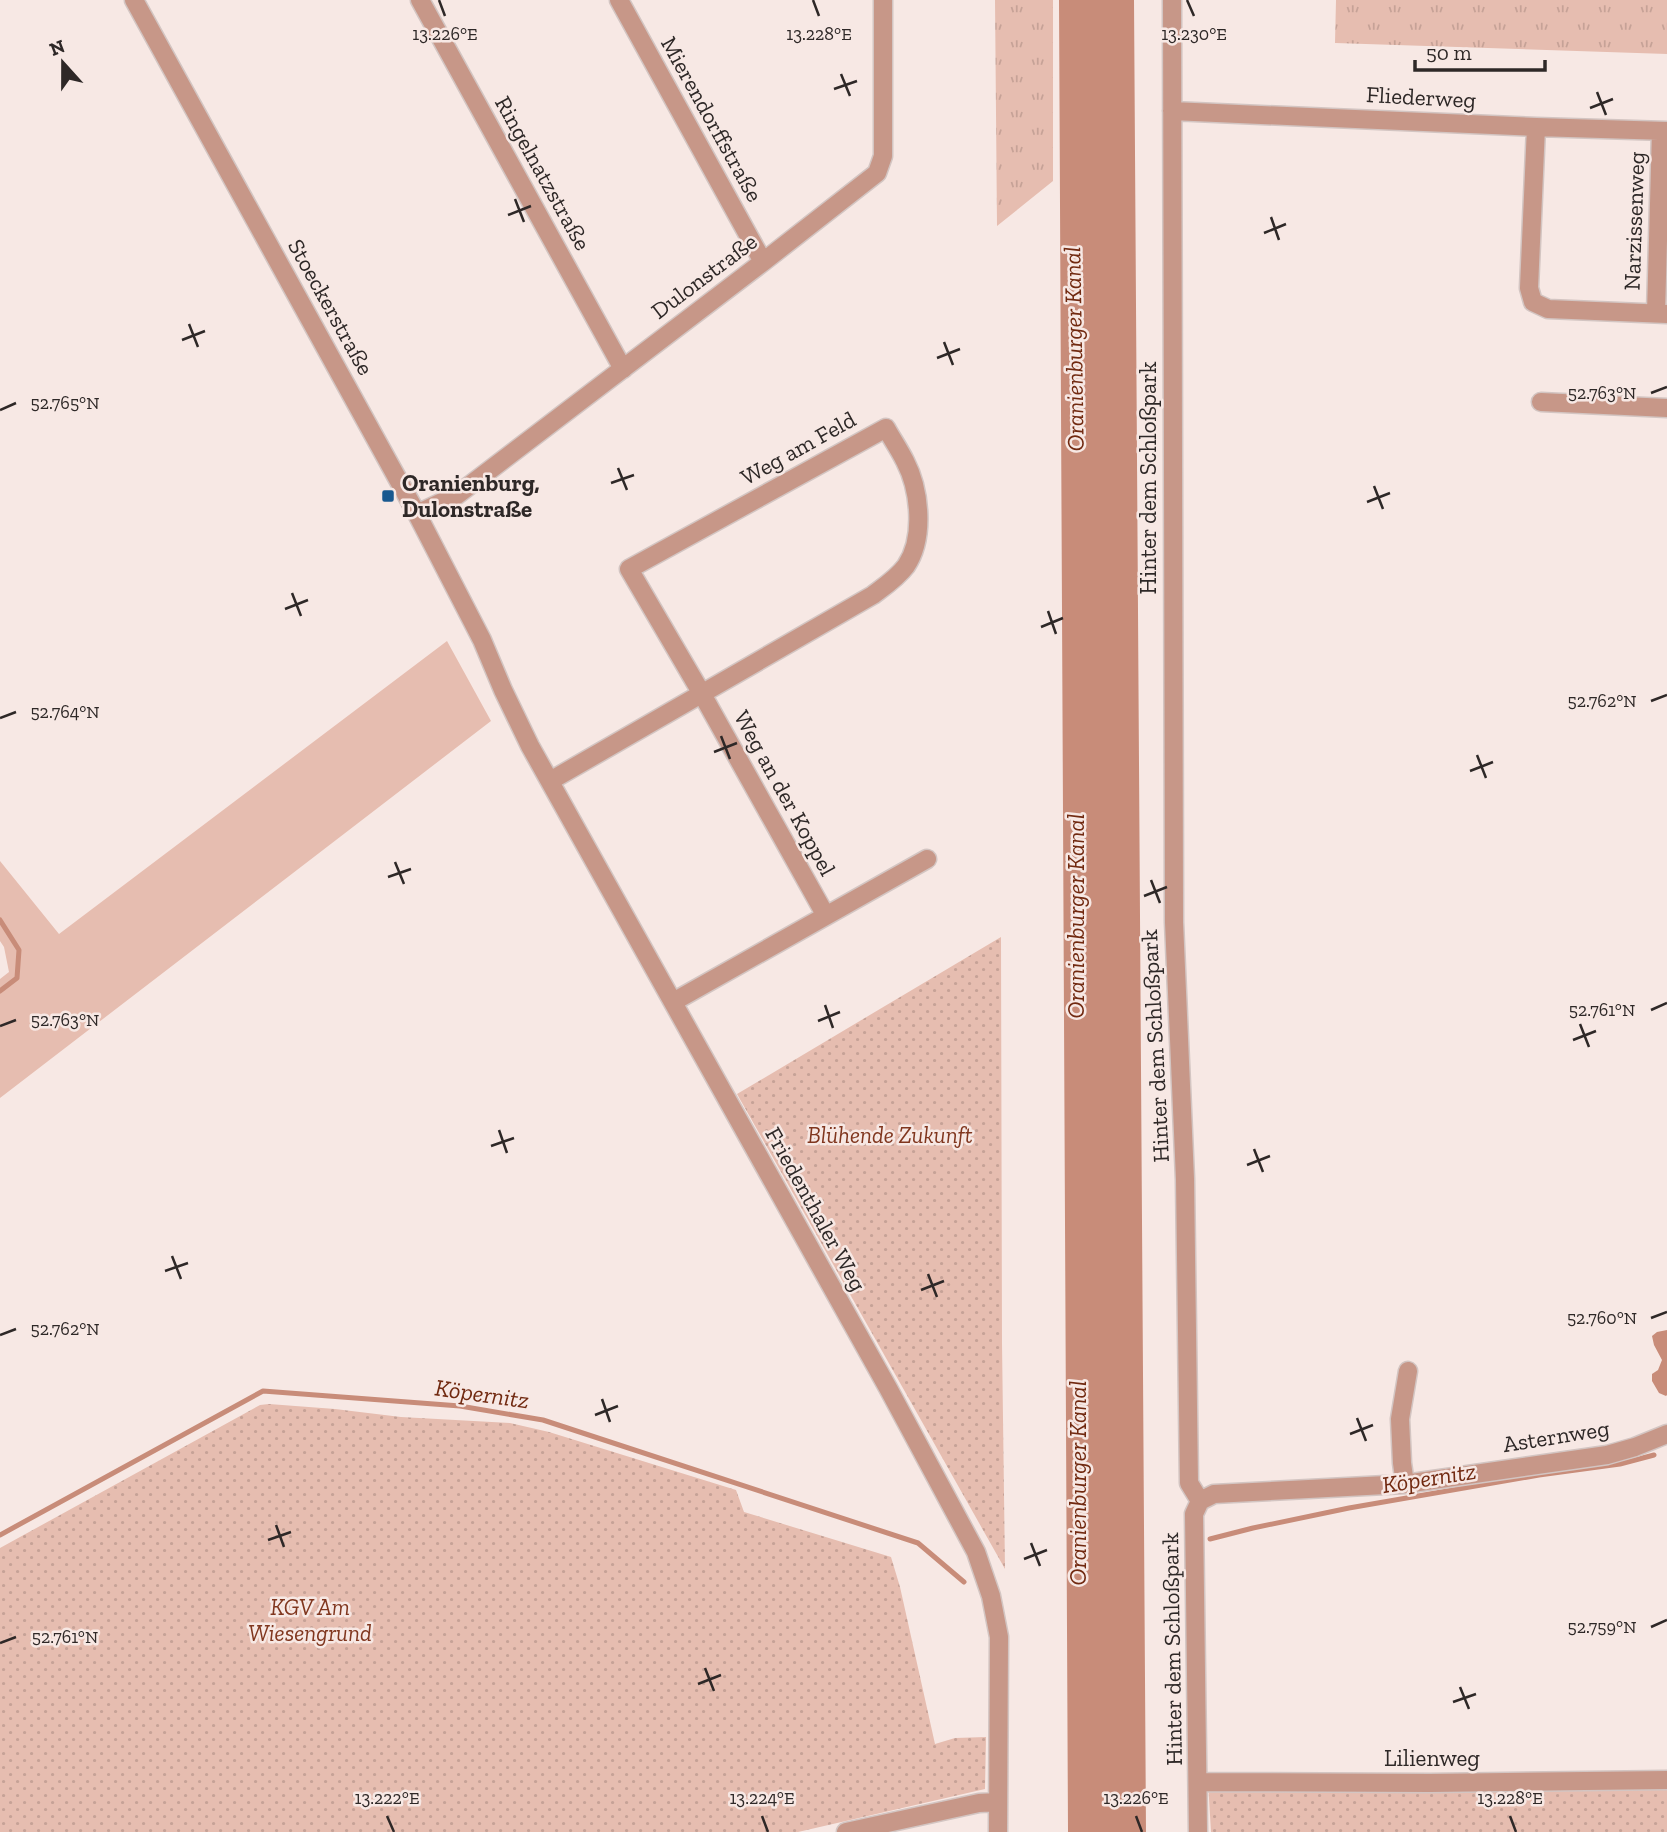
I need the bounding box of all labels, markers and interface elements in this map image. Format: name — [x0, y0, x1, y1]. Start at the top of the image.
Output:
text: 13.226°E — [412, 23, 478, 45]
text: 13.228°E — [786, 23, 852, 45]
text: 13.230°E — [1161, 23, 1227, 45]
north arrow — [28, 28, 98, 98]
scale bar — [1415, 28, 1544, 72]
street label: Mierendorffstraße — [655, 31, 769, 207]
text: N — [46, 34, 68, 61]
text: 50 m — [1426, 40, 1472, 65]
street label: Fliederweg — [1365, 80, 1477, 114]
street label: Ringelnatzstraße — [489, 91, 597, 255]
street label: Narzissenweg — [1618, 151, 1650, 291]
street label: Dulonstraße — [645, 227, 763, 325]
street label: Stoeckerstraße — [282, 234, 380, 380]
water label: Oranienburger Kanal — [1057, 246, 1090, 452]
street label: Hinter dem Schloßpark — [1134, 361, 1162, 595]
text: 52.763°N — [1568, 382, 1636, 404]
text: 52.765°N — [30, 392, 100, 414]
street label: Weg am Feld — [736, 405, 861, 491]
place label: Oranienburg, Dulonstraße — [402, 469, 540, 523]
marker: Oranienburg, Dulonstraße — [380, 488, 396, 504]
text: 52.762°N — [1567, 690, 1637, 712]
text: 52.764°N — [30, 701, 100, 723]
street label: Weg an der Koppel — [728, 705, 842, 881]
water label: Oranienburger Kanal — [1061, 814, 1090, 1018]
street label: Hinter dem Schloßpark — [1135, 929, 1175, 1163]
text: 52.761°N — [1569, 999, 1635, 1021]
text: 52.763°N — [31, 1009, 99, 1031]
park label: Blühende Zukunft — [807, 1121, 973, 1149]
street label: Friedenthaler Weg — [759, 1122, 873, 1296]
text: 52.760°N — [1567, 1307, 1637, 1329]
text: 52.762°N — [30, 1318, 100, 1340]
water label: Köpernitz — [433, 1373, 531, 1414]
water label: Oranienburger Kanal — [1063, 1381, 1092, 1585]
street label: Asternweg — [1501, 1414, 1612, 1458]
water label: Köpernitz — [1380, 1456, 1478, 1499]
street label: Hinter dem Schloßpark — [1156, 1532, 1188, 1766]
park label: KGV Am Wiesengrund — [248, 1593, 372, 1647]
text: 52.759°N — [1567, 1616, 1637, 1638]
text: 52.761°N — [32, 1626, 98, 1648]
street label: Lilienweg — [1384, 1744, 1480, 1772]
text: 13.222°E — [354, 1787, 420, 1809]
text: 13.224°E — [729, 1787, 795, 1809]
text: 13.226°E — [1103, 1787, 1169, 1809]
text: 13.228°E — [1477, 1787, 1543, 1809]

